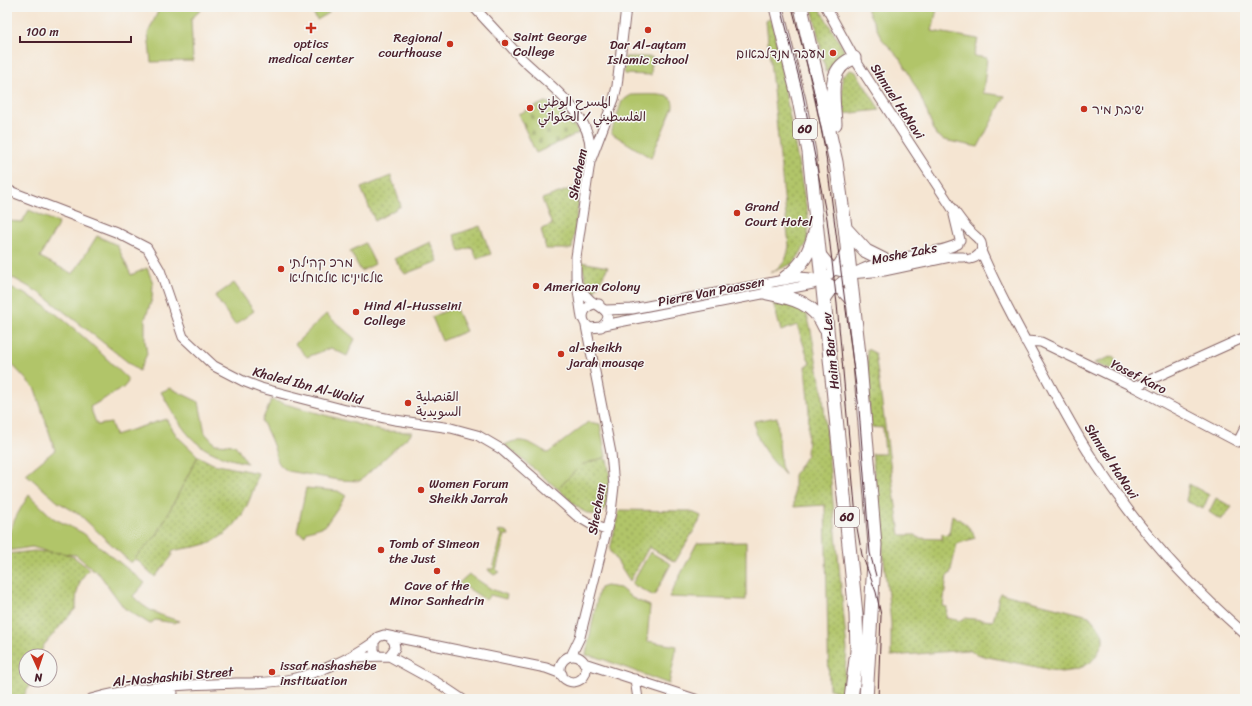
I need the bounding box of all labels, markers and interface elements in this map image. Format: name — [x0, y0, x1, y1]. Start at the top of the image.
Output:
scale bar — [20, 18, 131, 44]
text: 100 m — [26, 21, 59, 43]
marker: optics medical center — [305, 22, 317, 34]
place label: Saint George College — [513, 25, 587, 63]
marker: Dar Al-aytam Islamic school — [643, 25, 653, 35]
place label: Regional courthouse — [378, 26, 442, 64]
place label: optics medical center — [268, 32, 354, 70]
place label: Dar Al-aytam Islamic school — [607, 33, 689, 71]
marker: Saint George College — [500, 38, 510, 48]
marker: Regional courthouse — [445, 39, 455, 49]
place label: מעבר מנדלבאום — [736, 42, 825, 65]
marker: מעבר מנדלבאום — [828, 48, 838, 58]
street label: Shmuel HaNavi — [864, 59, 931, 144]
place label: المسرح الوطني الفلسطيني / الحكواتي — [538, 90, 646, 128]
place label: ישיבת מיר — [1092, 98, 1144, 121]
marker: المسرح الوطني الفلسطيني / الحكواتي — [525, 103, 535, 113]
marker: ישיבת מיר — [1079, 104, 1089, 114]
road number: 60 — [793, 119, 817, 139]
street label: Shechem — [561, 147, 594, 202]
place label: Grand Court Hotel — [745, 195, 813, 233]
marker: Grand Court Hotel — [732, 208, 742, 218]
street label: Moshe Zaks — [869, 236, 940, 271]
place label: מרכ קהילתי אלאיניא אלאחליא — [289, 251, 383, 289]
marker: מרכ קהילתי אלאיניא אלאחליא — [276, 264, 286, 274]
street label: Pierre Van Paassen — [656, 270, 767, 313]
place label: American Colony — [543, 275, 641, 298]
marker: American Colony — [531, 281, 541, 291]
place label: Hind Al-Husseini College — [364, 294, 462, 332]
marker: Hind Al-Husseini College — [351, 307, 361, 317]
street label: Haim Bar-Lev — [815, 310, 846, 391]
place label: al-sheikh jarah mousqe — [566, 336, 644, 374]
marker: al-sheikh jarah mousqe — [556, 349, 566, 359]
street label: Yosef Karo — [1107, 352, 1171, 401]
street label: Khaled Ibn Al-Walid — [250, 360, 367, 412]
place label: القنصلية السويدية — [416, 385, 462, 423]
marker: القنصلية السويدية — [403, 398, 413, 408]
street label: Shmuel HaNavi — [1078, 419, 1145, 504]
place label: Women Forum Sheikh Jarrah — [429, 472, 508, 510]
street label: Shechem — [581, 482, 612, 537]
marker: Women Forum Sheikh Jarrah — [416, 485, 426, 495]
road number: 60 — [835, 507, 859, 527]
place label: Tomb of Simeon the Just — [389, 532, 480, 570]
marker: Tomb of Simeon the Just — [376, 545, 386, 555]
marker: Cave of the Minor Sanhedrin — [432, 566, 442, 576]
place label: Cave of the Minor Sanhedrin — [390, 574, 484, 612]
north arrow — [18, 648, 58, 688]
place label: issaf nashashebe instituation — [280, 654, 377, 692]
street label: Al-Nashashibi Street — [111, 660, 235, 693]
marker: issaf nashashebe instituation — [267, 667, 277, 677]
text: N — [34, 668, 44, 687]

